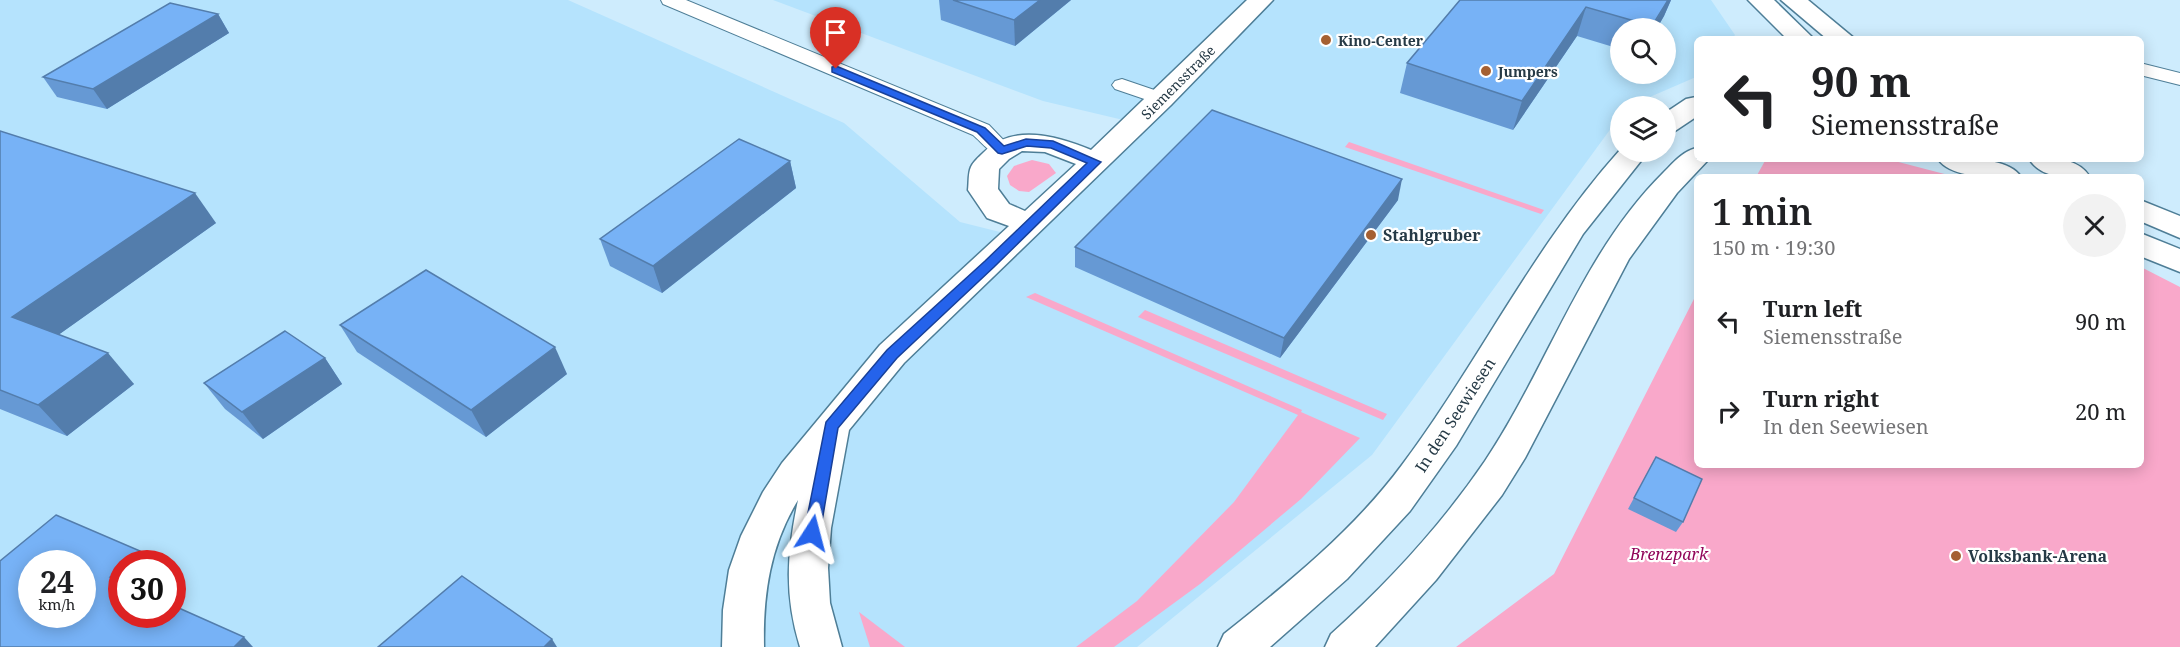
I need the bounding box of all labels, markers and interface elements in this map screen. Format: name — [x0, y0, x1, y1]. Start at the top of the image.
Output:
pin — [810, 7, 861, 69]
icon: arrive — [819, 16, 852, 49]
map controls — [1610, 18, 1676, 162]
button: search — [1610, 18, 1676, 84]
place label: Kino-Center — [1338, 31, 1424, 50]
marker: Kino-Center — [1319, 33, 1333, 47]
street label: Siemensstraße — [1137, 41, 1219, 123]
text: 90 m — [1811, 52, 1911, 109]
icon: left — [1712, 60, 1790, 138]
place label: Jumpers — [1497, 62, 1558, 81]
marker: Jumpers — [1479, 64, 1493, 78]
button: layers — [1610, 96, 1676, 162]
text: Siemensstraße — [1811, 106, 1999, 143]
text: 1 min — [1712, 187, 1813, 236]
button: close — [2063, 194, 2126, 257]
place label: Stahlgruber — [1383, 224, 1481, 246]
marker: Stahlgruber — [1364, 228, 1378, 242]
text: 150 m · 19:30 — [1712, 234, 1835, 261]
text: Turn left — [1763, 293, 1862, 323]
icon: left — [1712, 305, 1745, 338]
text: 90 m — [2075, 306, 2126, 336]
text: Siemensstraße — [1763, 323, 1902, 350]
street label: In den Seewiesen — [1410, 353, 1500, 477]
text: Turn right — [1763, 383, 1879, 413]
icon: right — [1712, 395, 1745, 428]
text: 20 m — [2075, 396, 2126, 426]
text: In den Seewiesen — [1763, 413, 1929, 440]
position arrow — [780, 501, 844, 565]
park label: Brenzpark — [1629, 543, 1709, 565]
place label: Volksbank-Arena — [1968, 545, 2108, 567]
marker: Volksbank-Arena — [1949, 549, 1963, 563]
speed limit sign: 30 — [108, 550, 186, 628]
text: 24 — [40, 561, 74, 602]
text: km/h — [39, 594, 75, 614]

